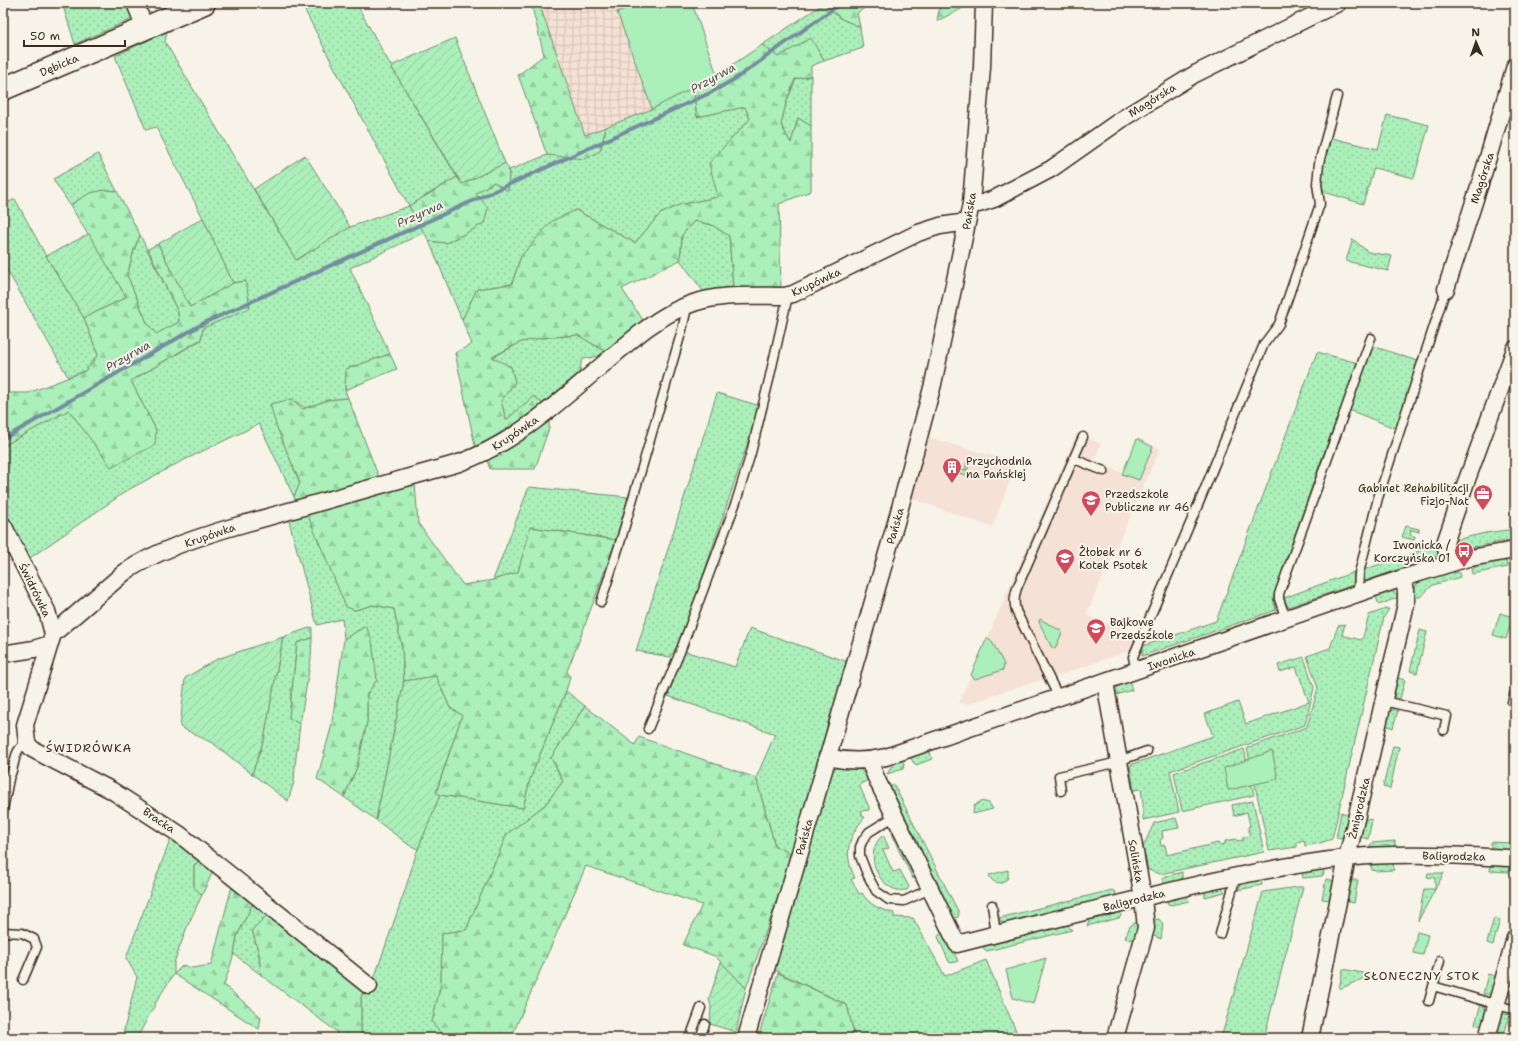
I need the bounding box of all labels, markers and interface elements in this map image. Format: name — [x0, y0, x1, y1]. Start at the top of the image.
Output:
scale bar — [24, 22, 125, 48]
north arrow — [1456, 22, 1496, 62]
text: N — [1471, 25, 1481, 40]
text: 50 m — [30, 28, 60, 44]
street label: Dębicka — [38, 51, 81, 80]
water label: Przyrwa — [688, 59, 738, 97]
street label: Magórska — [1126, 80, 1179, 121]
street label: Magórska — [1467, 150, 1498, 206]
street label: Pańska — [959, 191, 980, 231]
water label: Przyrwa — [394, 197, 446, 231]
street label: Krupówka — [789, 264, 844, 300]
water label: Przyrwa — [103, 337, 153, 375]
street label: Krupówka — [489, 412, 542, 454]
place label: Przychodnia na Pańskiej — [966, 454, 1032, 482]
building icon: Przychodnia na Pańskiej — [941, 456, 963, 484]
place label: Gabinet Rehabilitacji Fizjo-Nat — [1358, 481, 1469, 509]
office icon: Gabinet Rehabilitacji Fizjo-Nat — [1472, 483, 1494, 511]
place label: Przedszkole Publiczne nr 46 — [1105, 487, 1189, 515]
school or university icon: Przedszkole Publiczne nr 46 — [1080, 489, 1102, 517]
street label: Pańska — [883, 506, 908, 546]
street label: Krupówka — [183, 520, 238, 551]
place label: Iwonicka / Korczyńska 01 — [1374, 538, 1451, 566]
bus stop icon: Iwonicka / Korczyńska 01 — [1453, 540, 1475, 568]
place label: Żłobek nr 6 Kotek Psotek — [1079, 545, 1148, 573]
school or university icon: Żłobek nr 6 Kotek Psotek — [1054, 547, 1076, 575]
street label: Świdrówka — [15, 560, 55, 620]
place label: Bajkowe Przedszkole — [1110, 615, 1174, 643]
school or university icon: Bajkowe Przedszkole — [1085, 617, 1107, 645]
street label: Iwonicka — [1145, 644, 1197, 675]
district label: ŚWIDRÓWKA — [46, 740, 132, 756]
street label: Żmigrodzka — [1345, 776, 1374, 840]
street label: Bracka — [140, 804, 178, 837]
street label: Pańska — [792, 817, 817, 857]
street label: Solińska — [1124, 838, 1147, 884]
street label: Baligrodzka — [1422, 848, 1486, 865]
street label: Baligrodzka — [1102, 886, 1167, 915]
district label: SŁONECZNY STOK — [1364, 968, 1480, 984]

